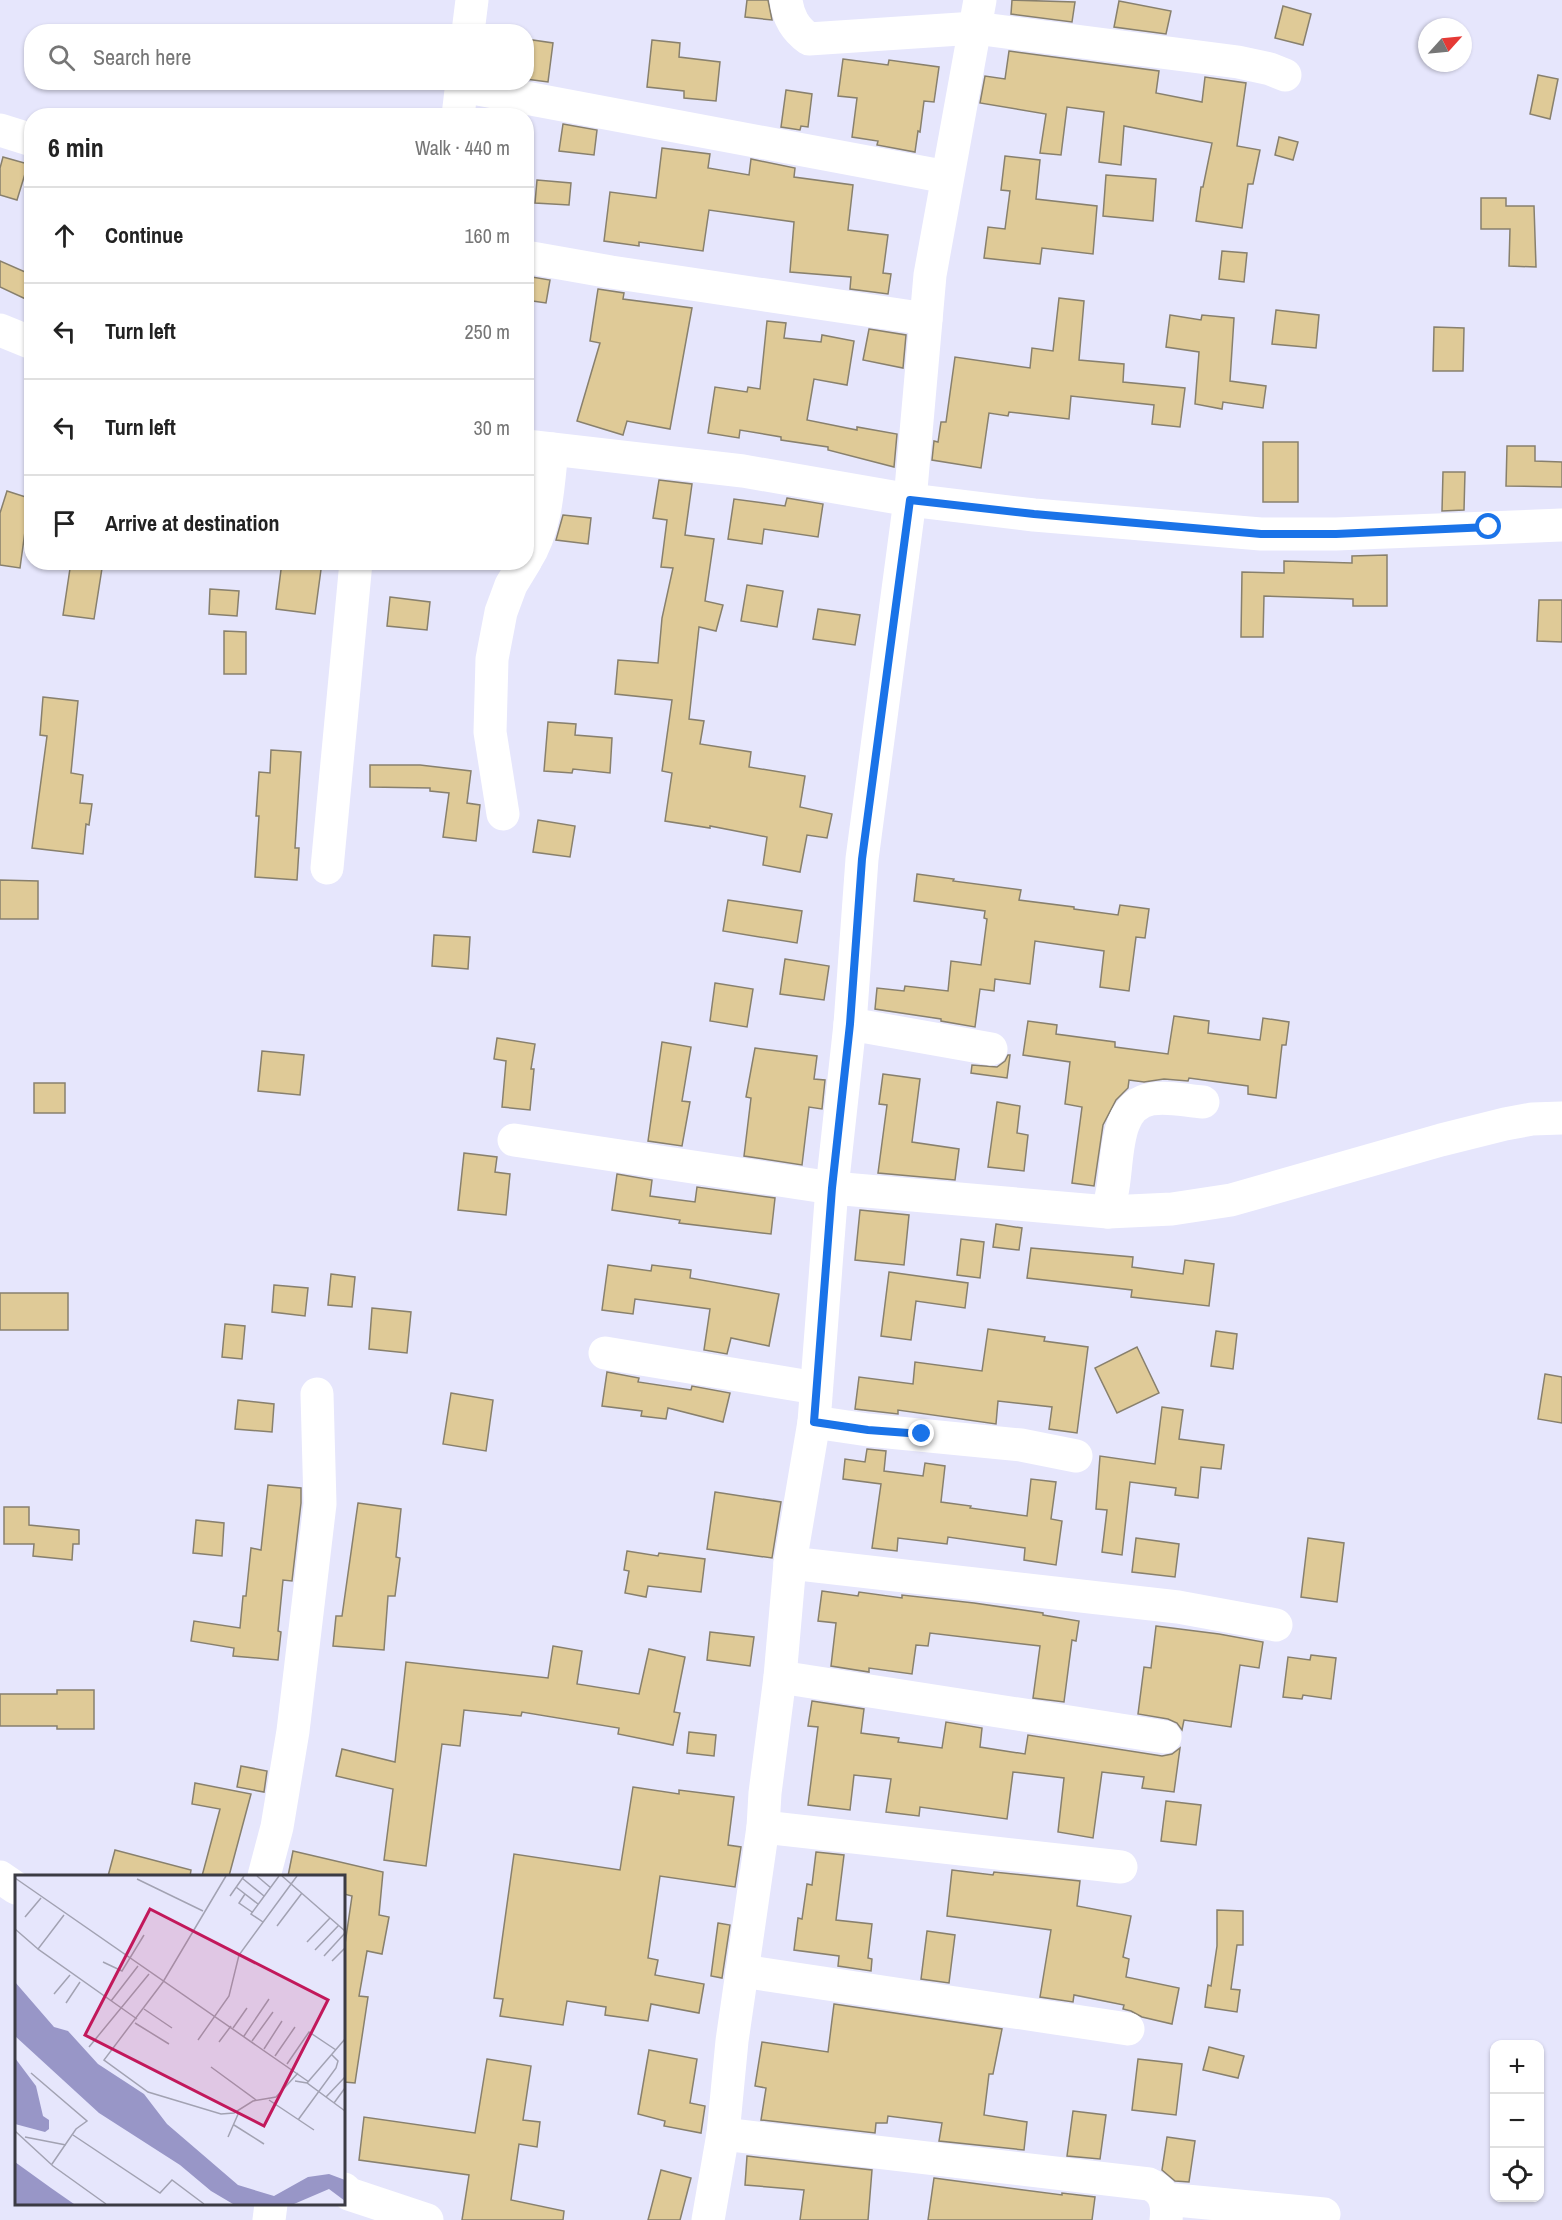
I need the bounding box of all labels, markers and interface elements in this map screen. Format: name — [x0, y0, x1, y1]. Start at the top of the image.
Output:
north arrow — [1418, 18, 1472, 72]
search box — [24, 24, 534, 90]
icon: search — [45, 41, 78, 74]
text: Search here — [93, 42, 191, 72]
text: 6 min — [48, 130, 104, 165]
text: Walk · 440 m — [415, 134, 510, 161]
icon: ahead — [48, 219, 81, 252]
text: Continue — [105, 220, 183, 250]
text: 160 m — [464, 222, 510, 249]
icon: left — [48, 315, 81, 348]
text: Turn left — [105, 316, 176, 346]
text: 250 m — [464, 318, 510, 345]
icon: left — [48, 411, 81, 444]
text: Turn left — [105, 412, 176, 442]
text: 30 m — [474, 414, 510, 441]
icon: arrive — [48, 507, 81, 540]
text: Arrive at destination — [105, 508, 279, 538]
route start — [1475, 513, 1501, 539]
route end — [908, 1420, 934, 1446]
inset map — [15, 1875, 345, 2205]
map controls — [1490, 2040, 1544, 2202]
button: + — [1490, 2040, 1544, 2094]
button: − — [1490, 2094, 1544, 2148]
button: locate — [1490, 2148, 1544, 2202]

